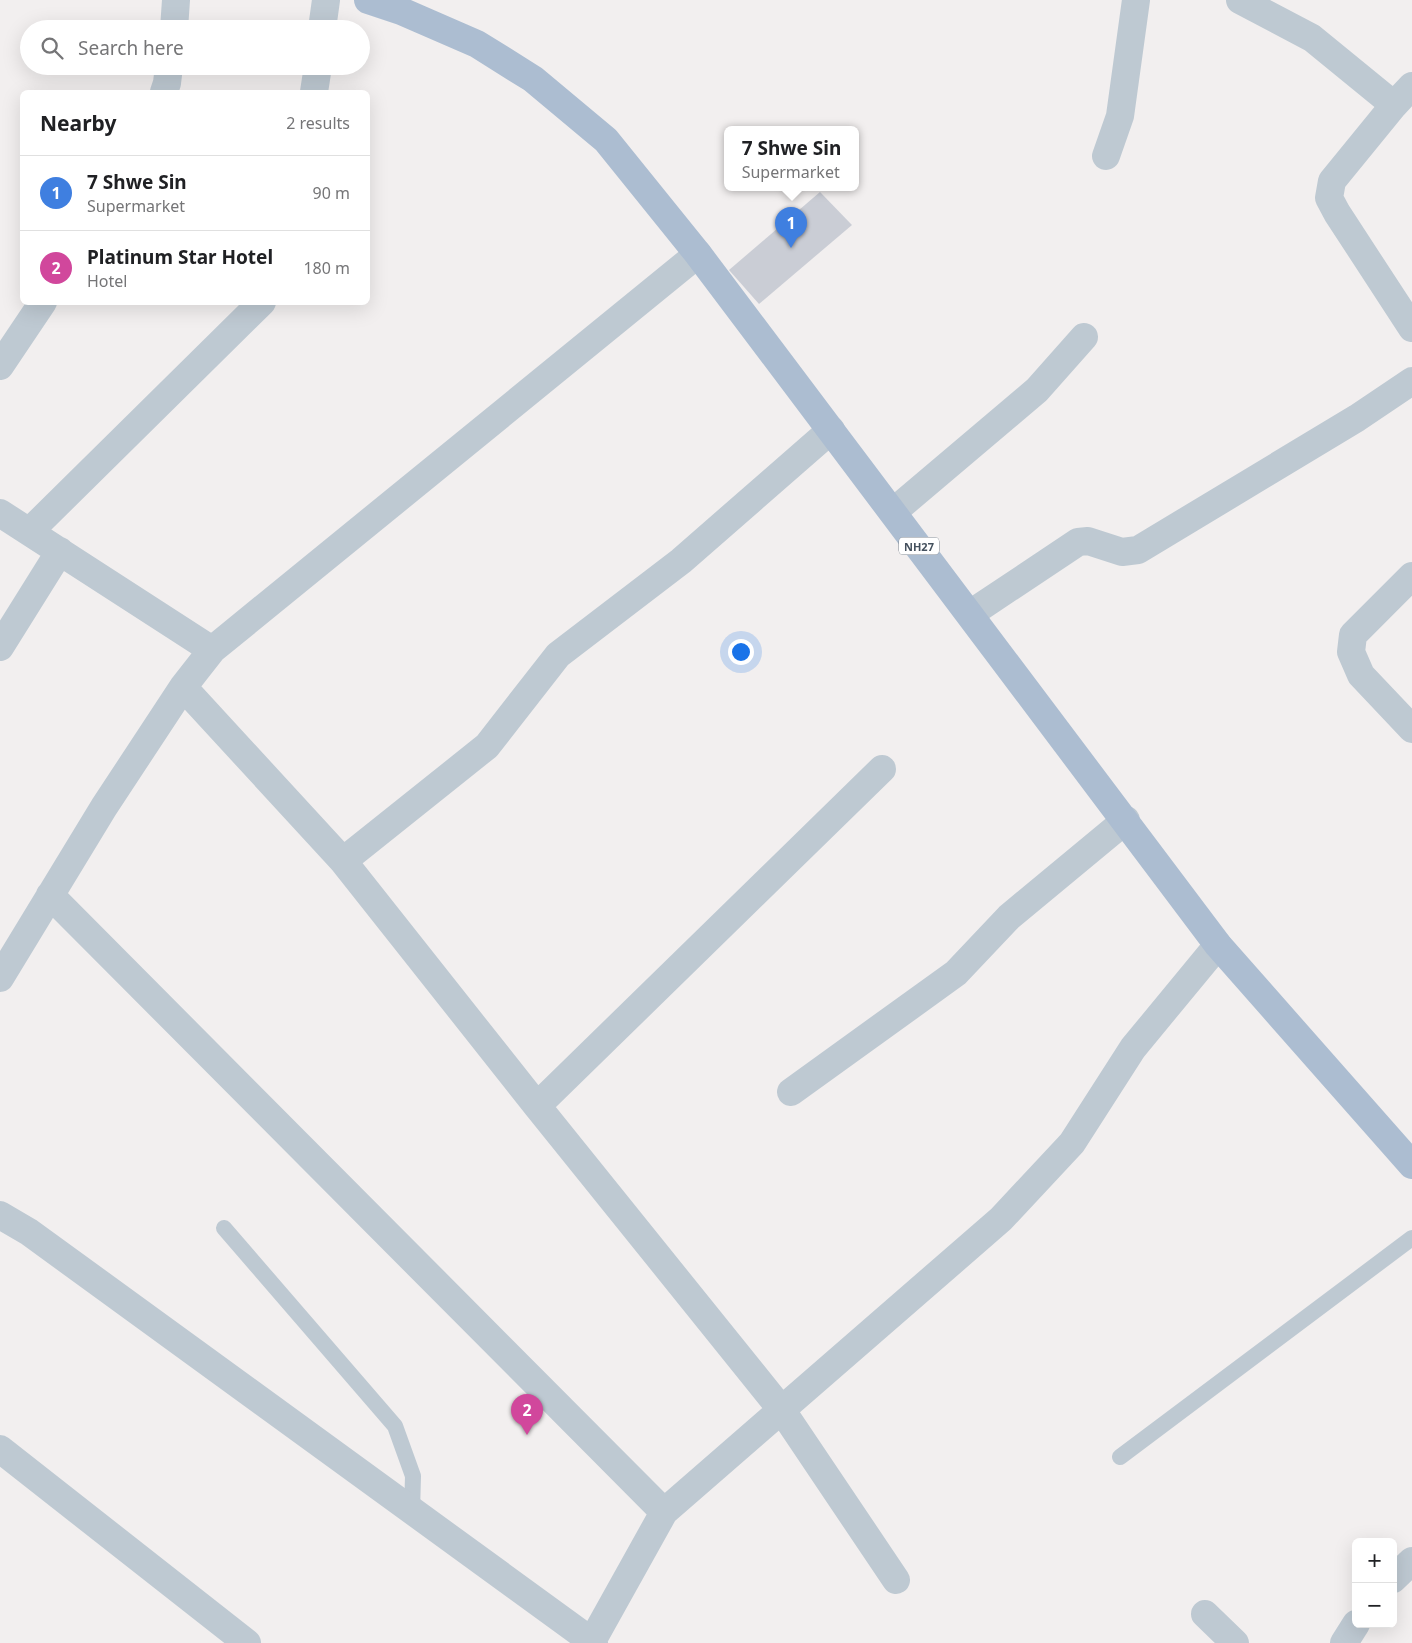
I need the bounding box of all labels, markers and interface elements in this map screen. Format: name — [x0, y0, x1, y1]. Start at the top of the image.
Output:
search box — [20, 20, 370, 75]
icon: search — [38, 34, 66, 62]
text: Search here — [78, 35, 184, 61]
text: Nearby — [40, 109, 116, 137]
text: 2 results — [286, 112, 350, 134]
popup — [724, 126, 859, 191]
text: 7 Shwe Sin — [742, 135, 841, 161]
text: Supermarket — [742, 161, 840, 183]
text: 7 Shwe Sin — [87, 169, 187, 195]
text: 1 — [51, 182, 61, 204]
text: 90 m — [313, 182, 350, 204]
text: Supermarket — [87, 195, 185, 217]
pin: 1 — [775, 207, 807, 248]
text: Platinum Star Hotel — [87, 244, 273, 270]
text: 2 — [51, 257, 61, 279]
text: 180 m — [303, 257, 350, 279]
text: Hotel — [87, 270, 127, 292]
road number: NH27 — [899, 538, 939, 554]
your location — [728, 639, 754, 665]
pin: 2 — [511, 1394, 543, 1435]
map controls — [1352, 1538, 1397, 1628]
button: + — [1352, 1538, 1397, 1583]
button: − — [1352, 1583, 1397, 1628]

